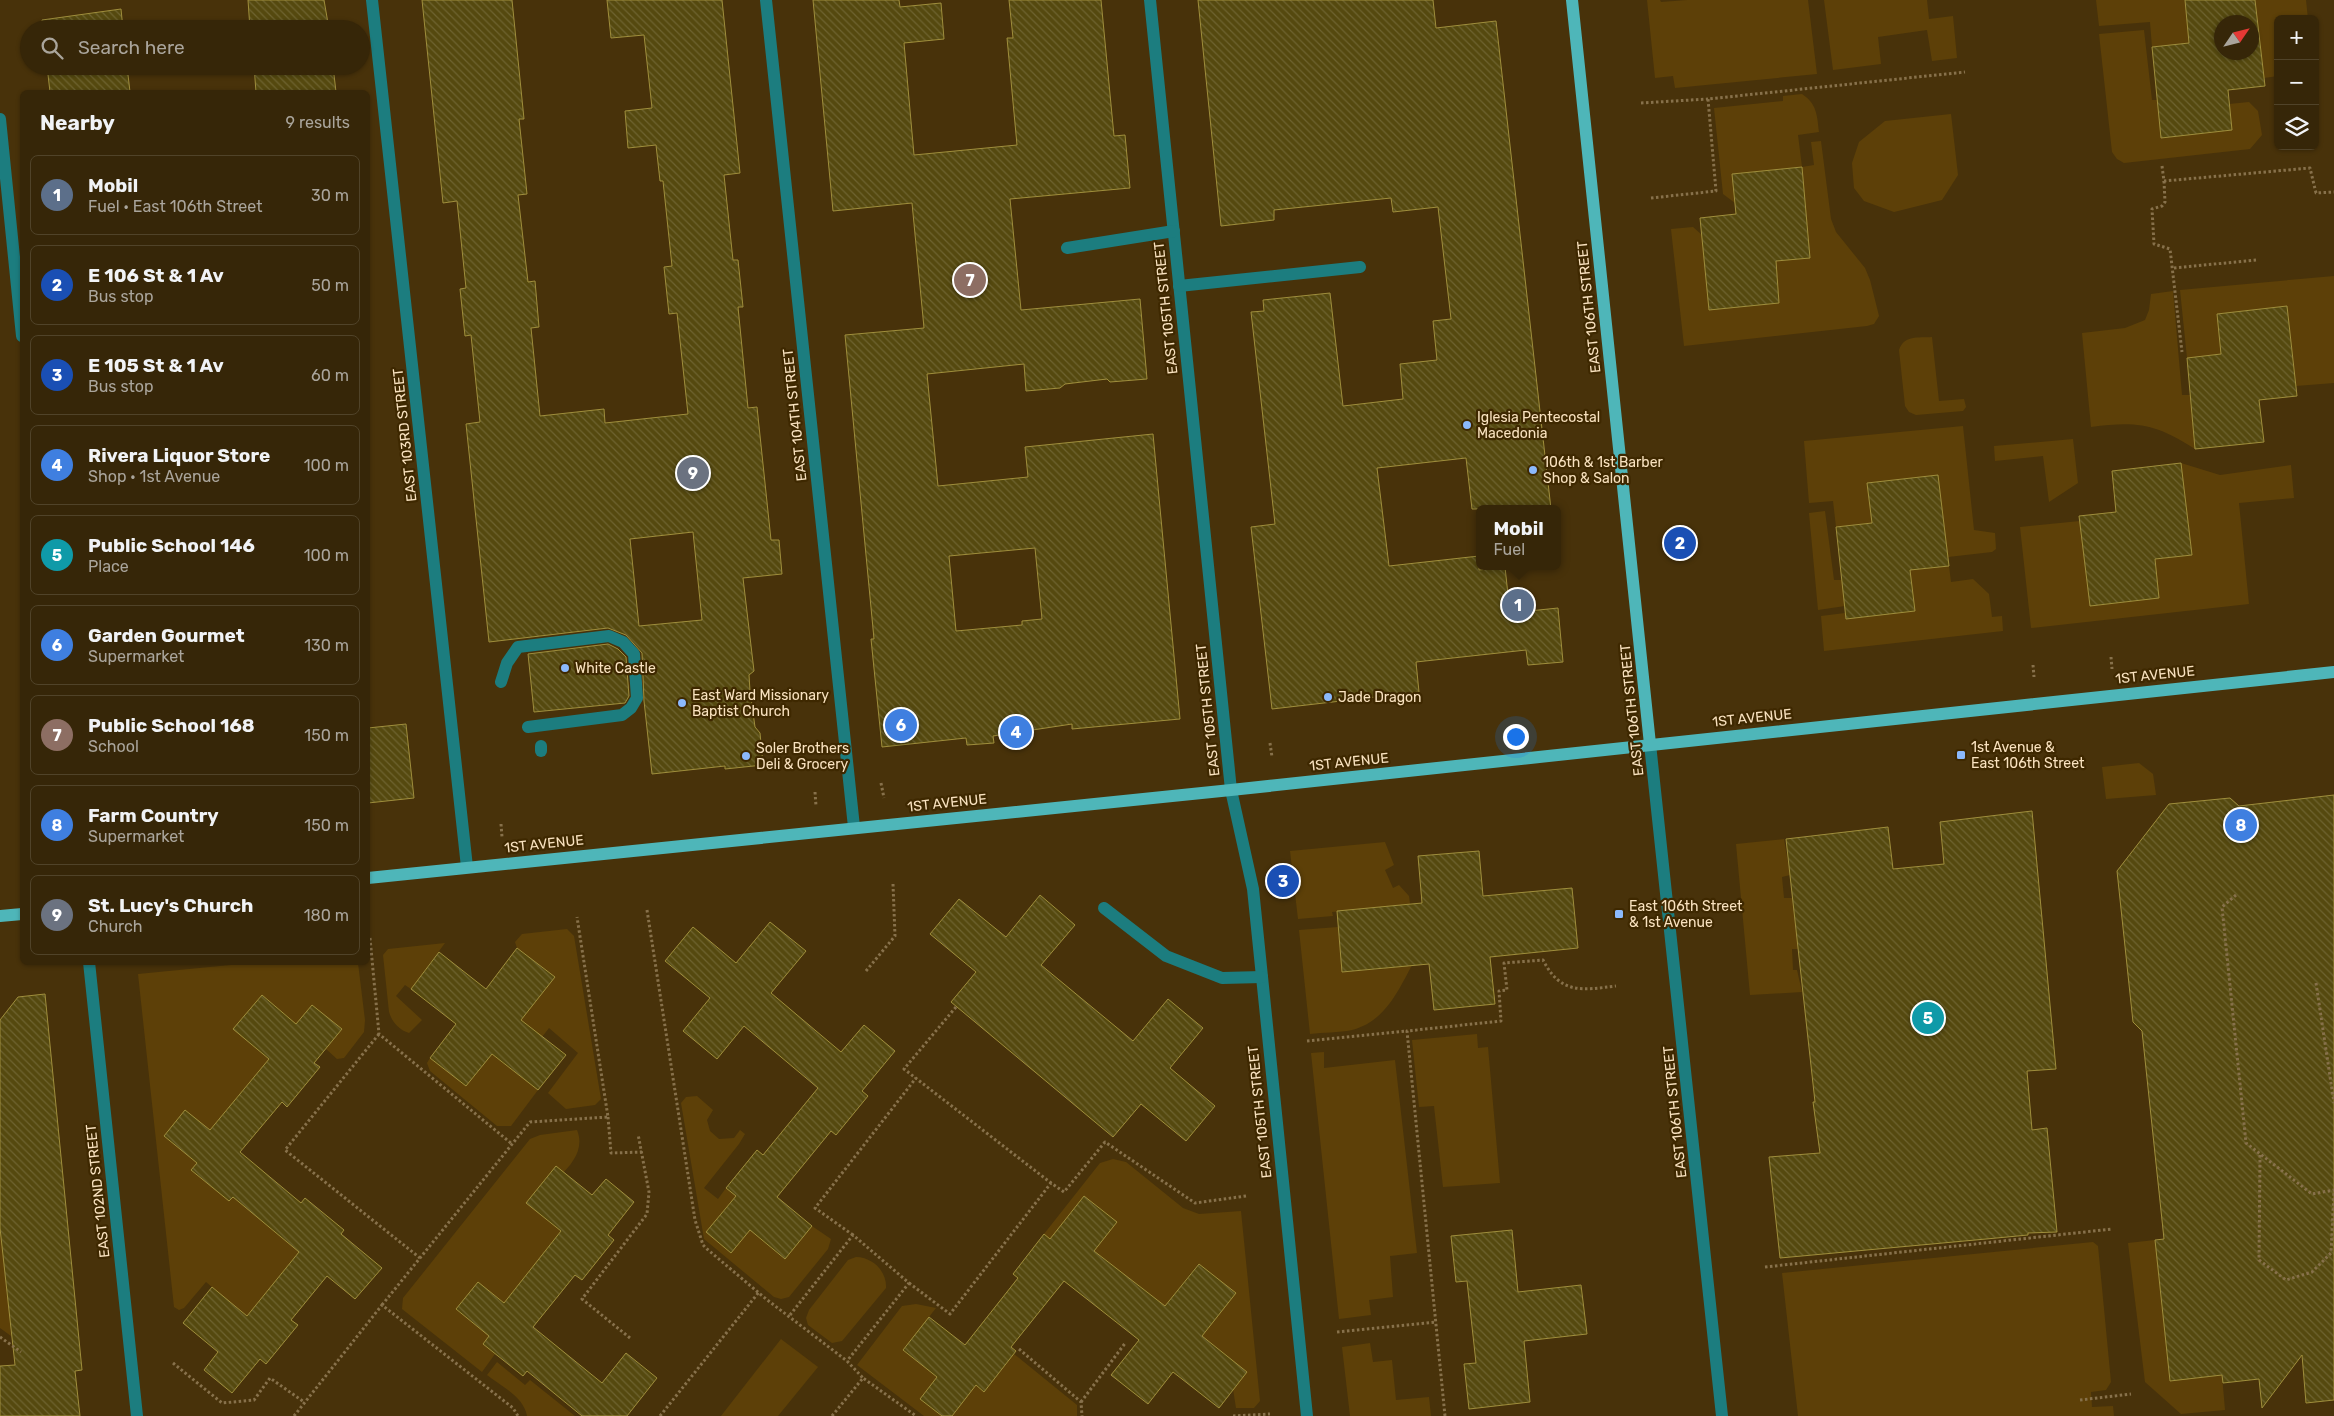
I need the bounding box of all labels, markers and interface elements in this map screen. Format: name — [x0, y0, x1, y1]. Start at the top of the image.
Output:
north arrow — [2214, 15, 2259, 60]
map controls — [2274, 15, 2319, 150]
button: + — [2274, 15, 2319, 60]
search box — [20, 20, 370, 75]
icon: search — [38, 34, 66, 62]
text: Search here — [78, 36, 185, 59]
button: − — [2274, 60, 2319, 105]
button: layers — [2274, 105, 2319, 150]
text: Nearby — [40, 110, 115, 135]
text: 9 results — [286, 113, 350, 132]
text: Mobil — [88, 174, 138, 197]
text: 1 — [53, 186, 61, 205]
text: 30 m — [311, 186, 349, 205]
text: Fuel · East 106th Street — [88, 197, 262, 216]
street label: EAST 106TH STREET — [1574, 240, 1604, 374]
street label: EAST 105TH STREET — [1151, 241, 1181, 375]
pin: 7 — [954, 261, 986, 299]
text: E 106 St & 1 Av — [88, 264, 224, 287]
text: 2 — [52, 276, 62, 295]
text: 50 m — [311, 276, 349, 295]
text: Bus stop — [88, 287, 154, 306]
street label: EAST 104TH STREET — [780, 348, 810, 482]
text: E 105 St & 1 Av — [88, 354, 224, 377]
text: 3 — [52, 366, 62, 385]
text: 60 m — [311, 366, 349, 385]
street label: EAST 103RD STREET — [390, 367, 420, 503]
text: Bus stop — [88, 377, 154, 396]
place label: Iglesia Pentecostal Macedonia — [1477, 409, 1600, 442]
marker: Iglesia Pentecostal Macedonia — [1461, 419, 1473, 431]
text: Rivera Liquor Store — [88, 444, 270, 467]
pin: 9 — [677, 454, 709, 492]
place label: 106th & 1st Barber Shop & Salon — [1543, 454, 1663, 487]
text: 4 — [52, 456, 62, 475]
text: 100 m — [304, 456, 349, 475]
marker: 106th & 1st Barber Shop & Salon — [1527, 464, 1539, 476]
text: Shop · 1st Avenue — [88, 467, 220, 486]
popup — [1476, 505, 1561, 570]
text: Mobil — [1493, 517, 1544, 540]
pin: 2 — [1664, 524, 1696, 562]
text: Public School 146 — [88, 534, 255, 557]
text: Fuel — [1493, 540, 1525, 559]
text: 5 — [52, 546, 62, 565]
text: 100 m — [304, 546, 349, 565]
text: Place — [88, 557, 129, 576]
pin: 1 — [1502, 586, 1534, 624]
text: Garden Gourmet — [88, 624, 245, 647]
text: 6 — [52, 636, 62, 655]
text: 130 m — [304, 636, 349, 655]
street label: EAST 105TH STREET — [1193, 643, 1223, 777]
street label: EAST 106TH STREET — [1617, 643, 1647, 777]
text: Supermarket — [88, 647, 184, 666]
place label: White Castle — [575, 660, 656, 677]
marker: White Castle — [559, 662, 571, 674]
street label: 1ST AVENUE — [2114, 662, 2196, 688]
place label: East Ward Missionary Baptist Church — [692, 687, 829, 720]
place label: Jade Dragon — [1338, 689, 1422, 706]
marker: Jade Dragon — [1322, 691, 1334, 703]
marker: East Ward Missionary Baptist Church — [676, 697, 688, 709]
street label: 1ST AVENUE — [1711, 705, 1793, 731]
pin: 6 — [885, 706, 917, 744]
pin: 4 — [1000, 713, 1032, 751]
text: Public School 168 — [88, 714, 255, 737]
your location — [1503, 724, 1529, 750]
text: 7 — [52, 726, 62, 745]
text: 150 m — [304, 726, 349, 745]
text: School — [88, 737, 139, 756]
place label: 1st Avenue & East 106th Street — [1971, 739, 2085, 772]
place label: Soler Brothers Deli & Grocery — [756, 740, 849, 773]
street label: 1ST AVENUE — [1308, 749, 1390, 775]
marker: 1st Avenue & East 106th Street — [1955, 749, 1967, 761]
marker: Soler Brothers Deli & Grocery — [740, 750, 752, 762]
street label: 1ST AVENUE — [906, 790, 988, 816]
text: Farm Country — [88, 804, 219, 827]
pin: 8 — [2225, 806, 2257, 844]
text: 8 — [52, 816, 62, 835]
text: 150 m — [304, 816, 349, 835]
text: Supermarket — [88, 827, 184, 846]
street label: 1ST AVENUE — [503, 831, 585, 857]
pin: 3 — [1267, 862, 1299, 900]
text: St. Lucy's Church — [88, 894, 253, 917]
place label: East 106th Street & 1st Avenue — [1629, 898, 1743, 931]
text: 9 — [52, 906, 62, 925]
text: 180 m — [304, 906, 349, 925]
marker: East 106th Street & 1st Avenue — [1613, 908, 1625, 920]
text: Church — [88, 917, 143, 936]
pin: 5 — [1912, 999, 1944, 1037]
street label: EAST 105TH STREET — [1245, 1045, 1275, 1179]
street label: EAST 106TH STREET — [1660, 1045, 1690, 1179]
street label: EAST 102ND STREET — [83, 1123, 113, 1259]

